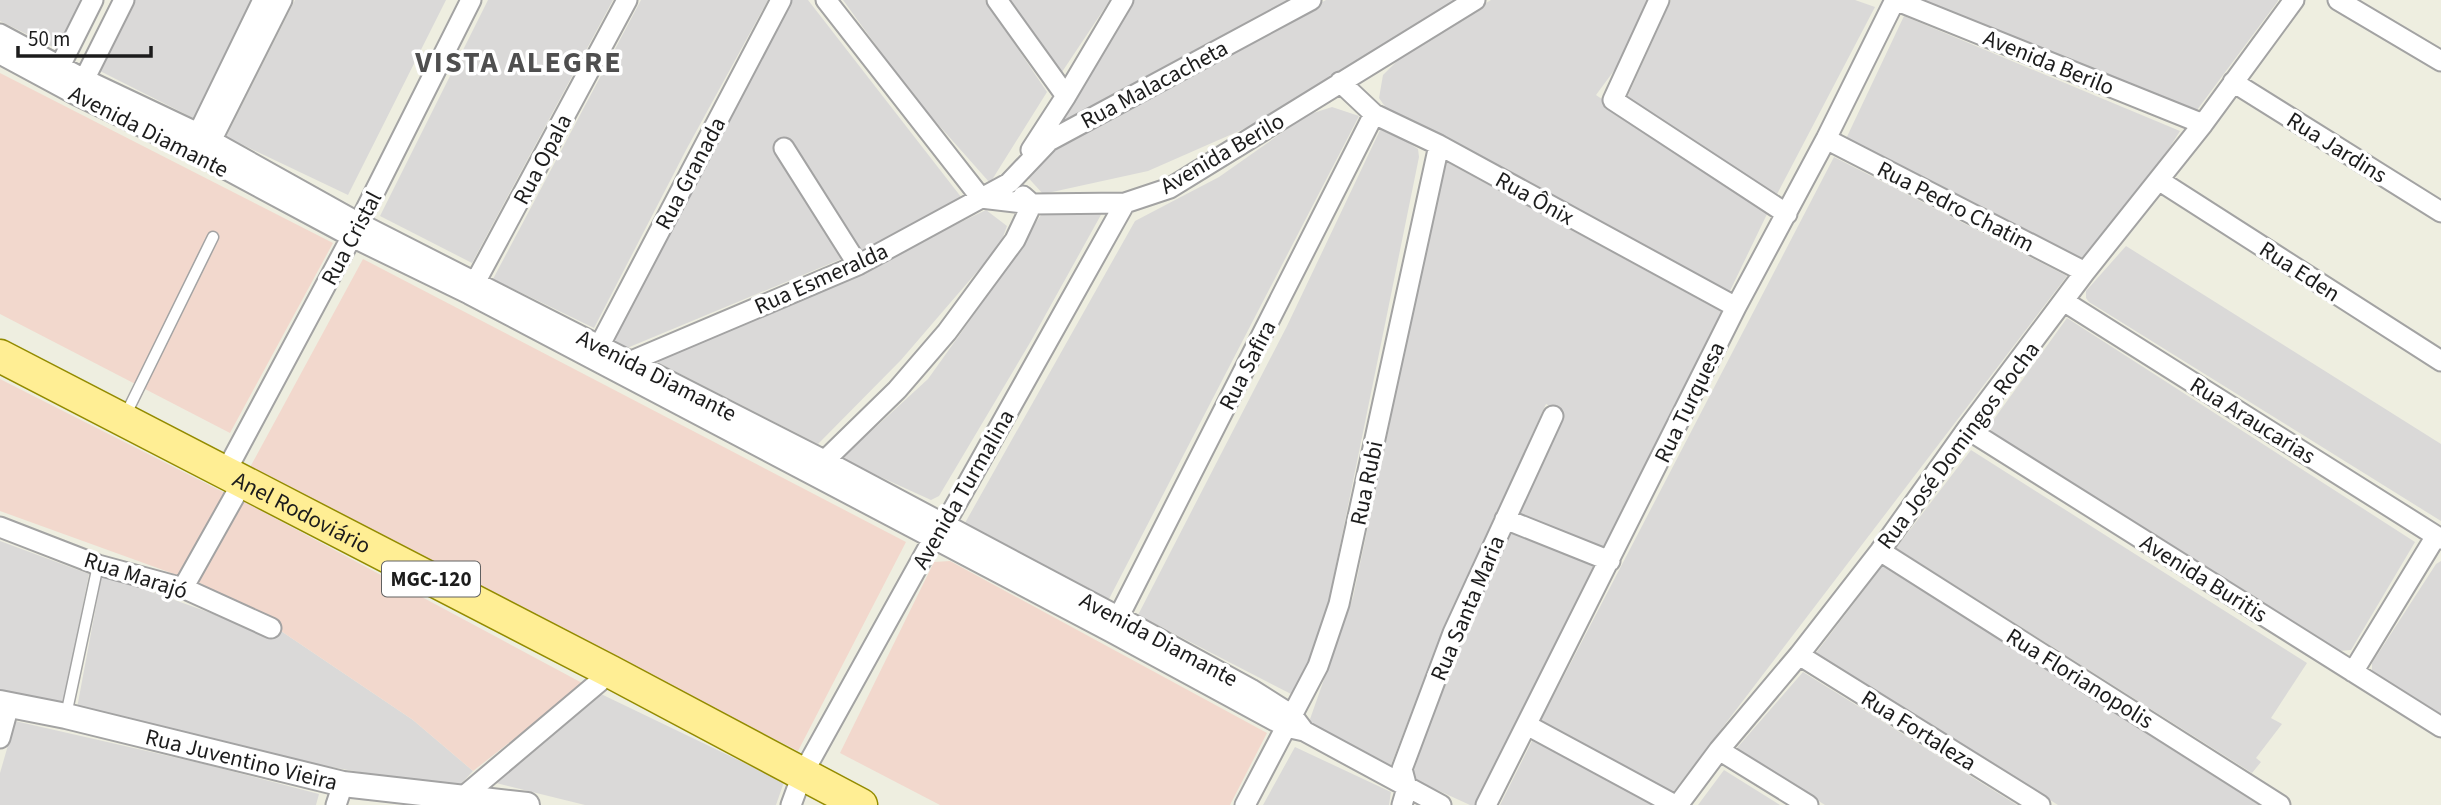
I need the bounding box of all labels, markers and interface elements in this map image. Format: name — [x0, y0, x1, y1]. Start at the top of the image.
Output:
scale bar — [18, 14, 150, 58]
street label: Avenida Berilo — [1978, 21, 2119, 104]
text: 50 m — [28, 24, 70, 54]
street label: Rua Malacacheta — [1075, 32, 1234, 137]
district label: VISTA ALEGRE — [414, 41, 623, 84]
street label: Avenida Diamante — [63, 77, 234, 186]
street label: Rua Jardins — [2280, 104, 2393, 191]
street label: Avenida Berilo — [1154, 105, 1290, 202]
street label: Rua Opala — [505, 108, 580, 210]
street label: Rua Granada — [647, 111, 734, 236]
street label: Rua Pedro Chatim — [1871, 153, 2040, 260]
street label: Rua Ônix — [1489, 163, 1580, 234]
street label: Rua Cristal — [313, 185, 390, 291]
street label: Rua Eden — [2253, 233, 2347, 310]
street label: Rua Esmeralda — [749, 234, 893, 323]
street label: Rua Safira — [1211, 314, 1284, 416]
street label: Avenida Diamante — [571, 321, 742, 430]
street label: Rua José Domingos Rocha — [1869, 334, 2048, 556]
street label: Rua Turquesa — [1646, 336, 1733, 468]
street label: Rua Araucarias — [2184, 369, 2322, 472]
street label: Avenida Turmalina — [904, 403, 1023, 575]
street label: Rua Rubi — [1341, 438, 1392, 528]
street label: Anel Rodoviário — [227, 463, 377, 562]
street label: Avenida Buritis — [2134, 526, 2274, 631]
street label: Rua Santa Maria — [1422, 530, 1513, 686]
street label: Rua Marajó — [80, 543, 192, 608]
road number: MGC-120 — [382, 562, 480, 596]
street label: Avenida Diamante — [1074, 584, 1244, 695]
street label: Rua Florianopolis — [2000, 620, 2160, 737]
street label: Rua Fortaleza — [1855, 682, 1983, 779]
street label: Rua Juventino Vieira — [142, 720, 341, 799]

